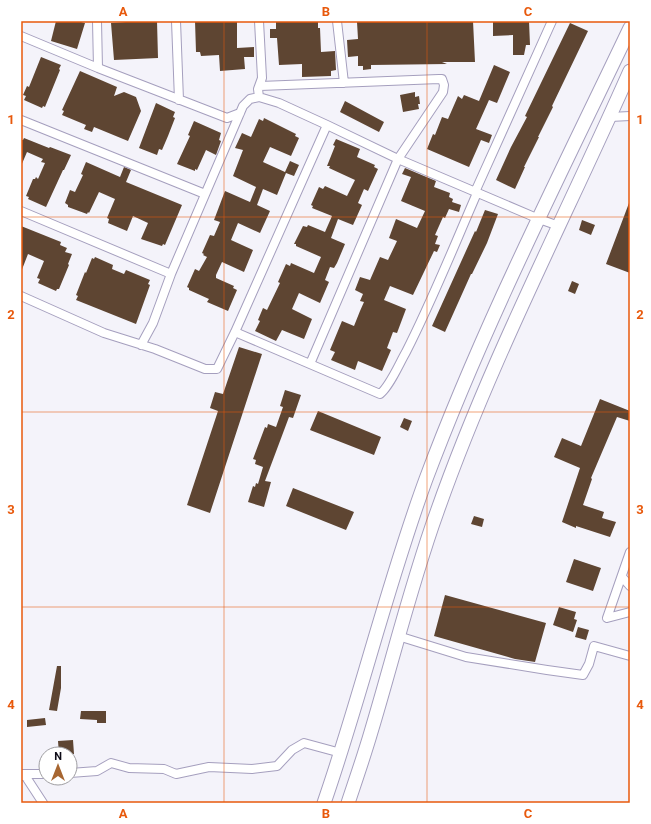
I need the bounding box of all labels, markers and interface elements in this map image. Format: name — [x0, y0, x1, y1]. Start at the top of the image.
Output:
text: A — [119, 4, 128, 19]
text: B — [322, 4, 330, 19]
text: C — [524, 4, 533, 19]
text: 1 — [7, 112, 15, 127]
text: 1 — [636, 112, 644, 127]
text: 2 — [7, 307, 15, 322]
text: 2 — [636, 307, 644, 322]
text: 3 — [7, 502, 15, 517]
text: 3 — [636, 502, 644, 517]
text: 4 — [7, 697, 15, 712]
text: 4 — [636, 697, 644, 712]
north arrow — [38, 746, 78, 786]
text: N — [54, 750, 62, 763]
text: A — [119, 806, 128, 821]
text: B — [322, 806, 330, 821]
text: C — [524, 806, 533, 821]

